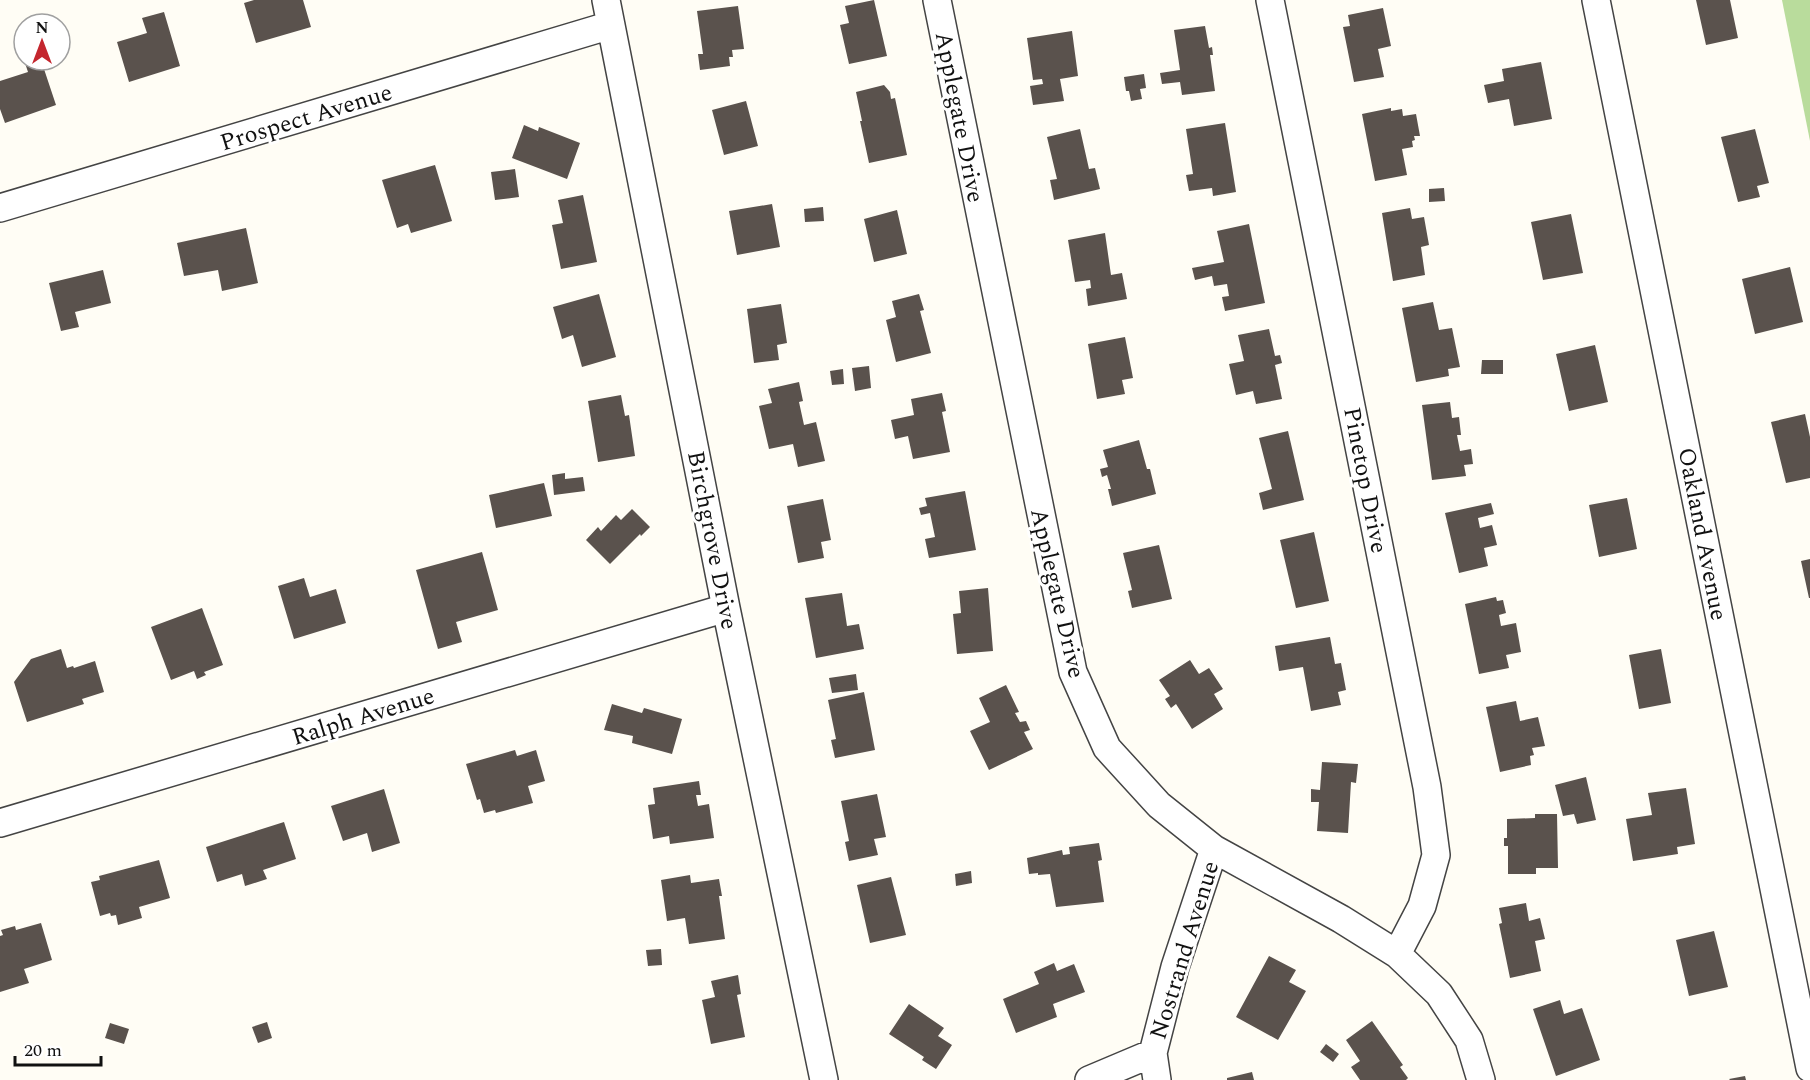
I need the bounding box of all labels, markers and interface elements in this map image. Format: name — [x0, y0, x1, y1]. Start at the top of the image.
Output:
north arrow — [12, 12, 72, 72]
text: N — [35, 16, 49, 40]
street label: Applegate Drive — [925, 29, 993, 206]
street label: Prospect Avenue — [216, 75, 397, 161]
street label: Pinetop Drive — [1333, 404, 1397, 556]
street label: Oakland Avenue — [1668, 445, 1736, 624]
street label: Birchgrove Drive — [677, 448, 747, 633]
street label: Applegate Drive — [1020, 505, 1094, 682]
street label: Ralph Avenue — [287, 678, 439, 756]
street label: Nostrand Avenue — [1141, 857, 1229, 1044]
scale bar — [15, 1029, 100, 1067]
text: 20 m — [24, 1037, 62, 1064]

